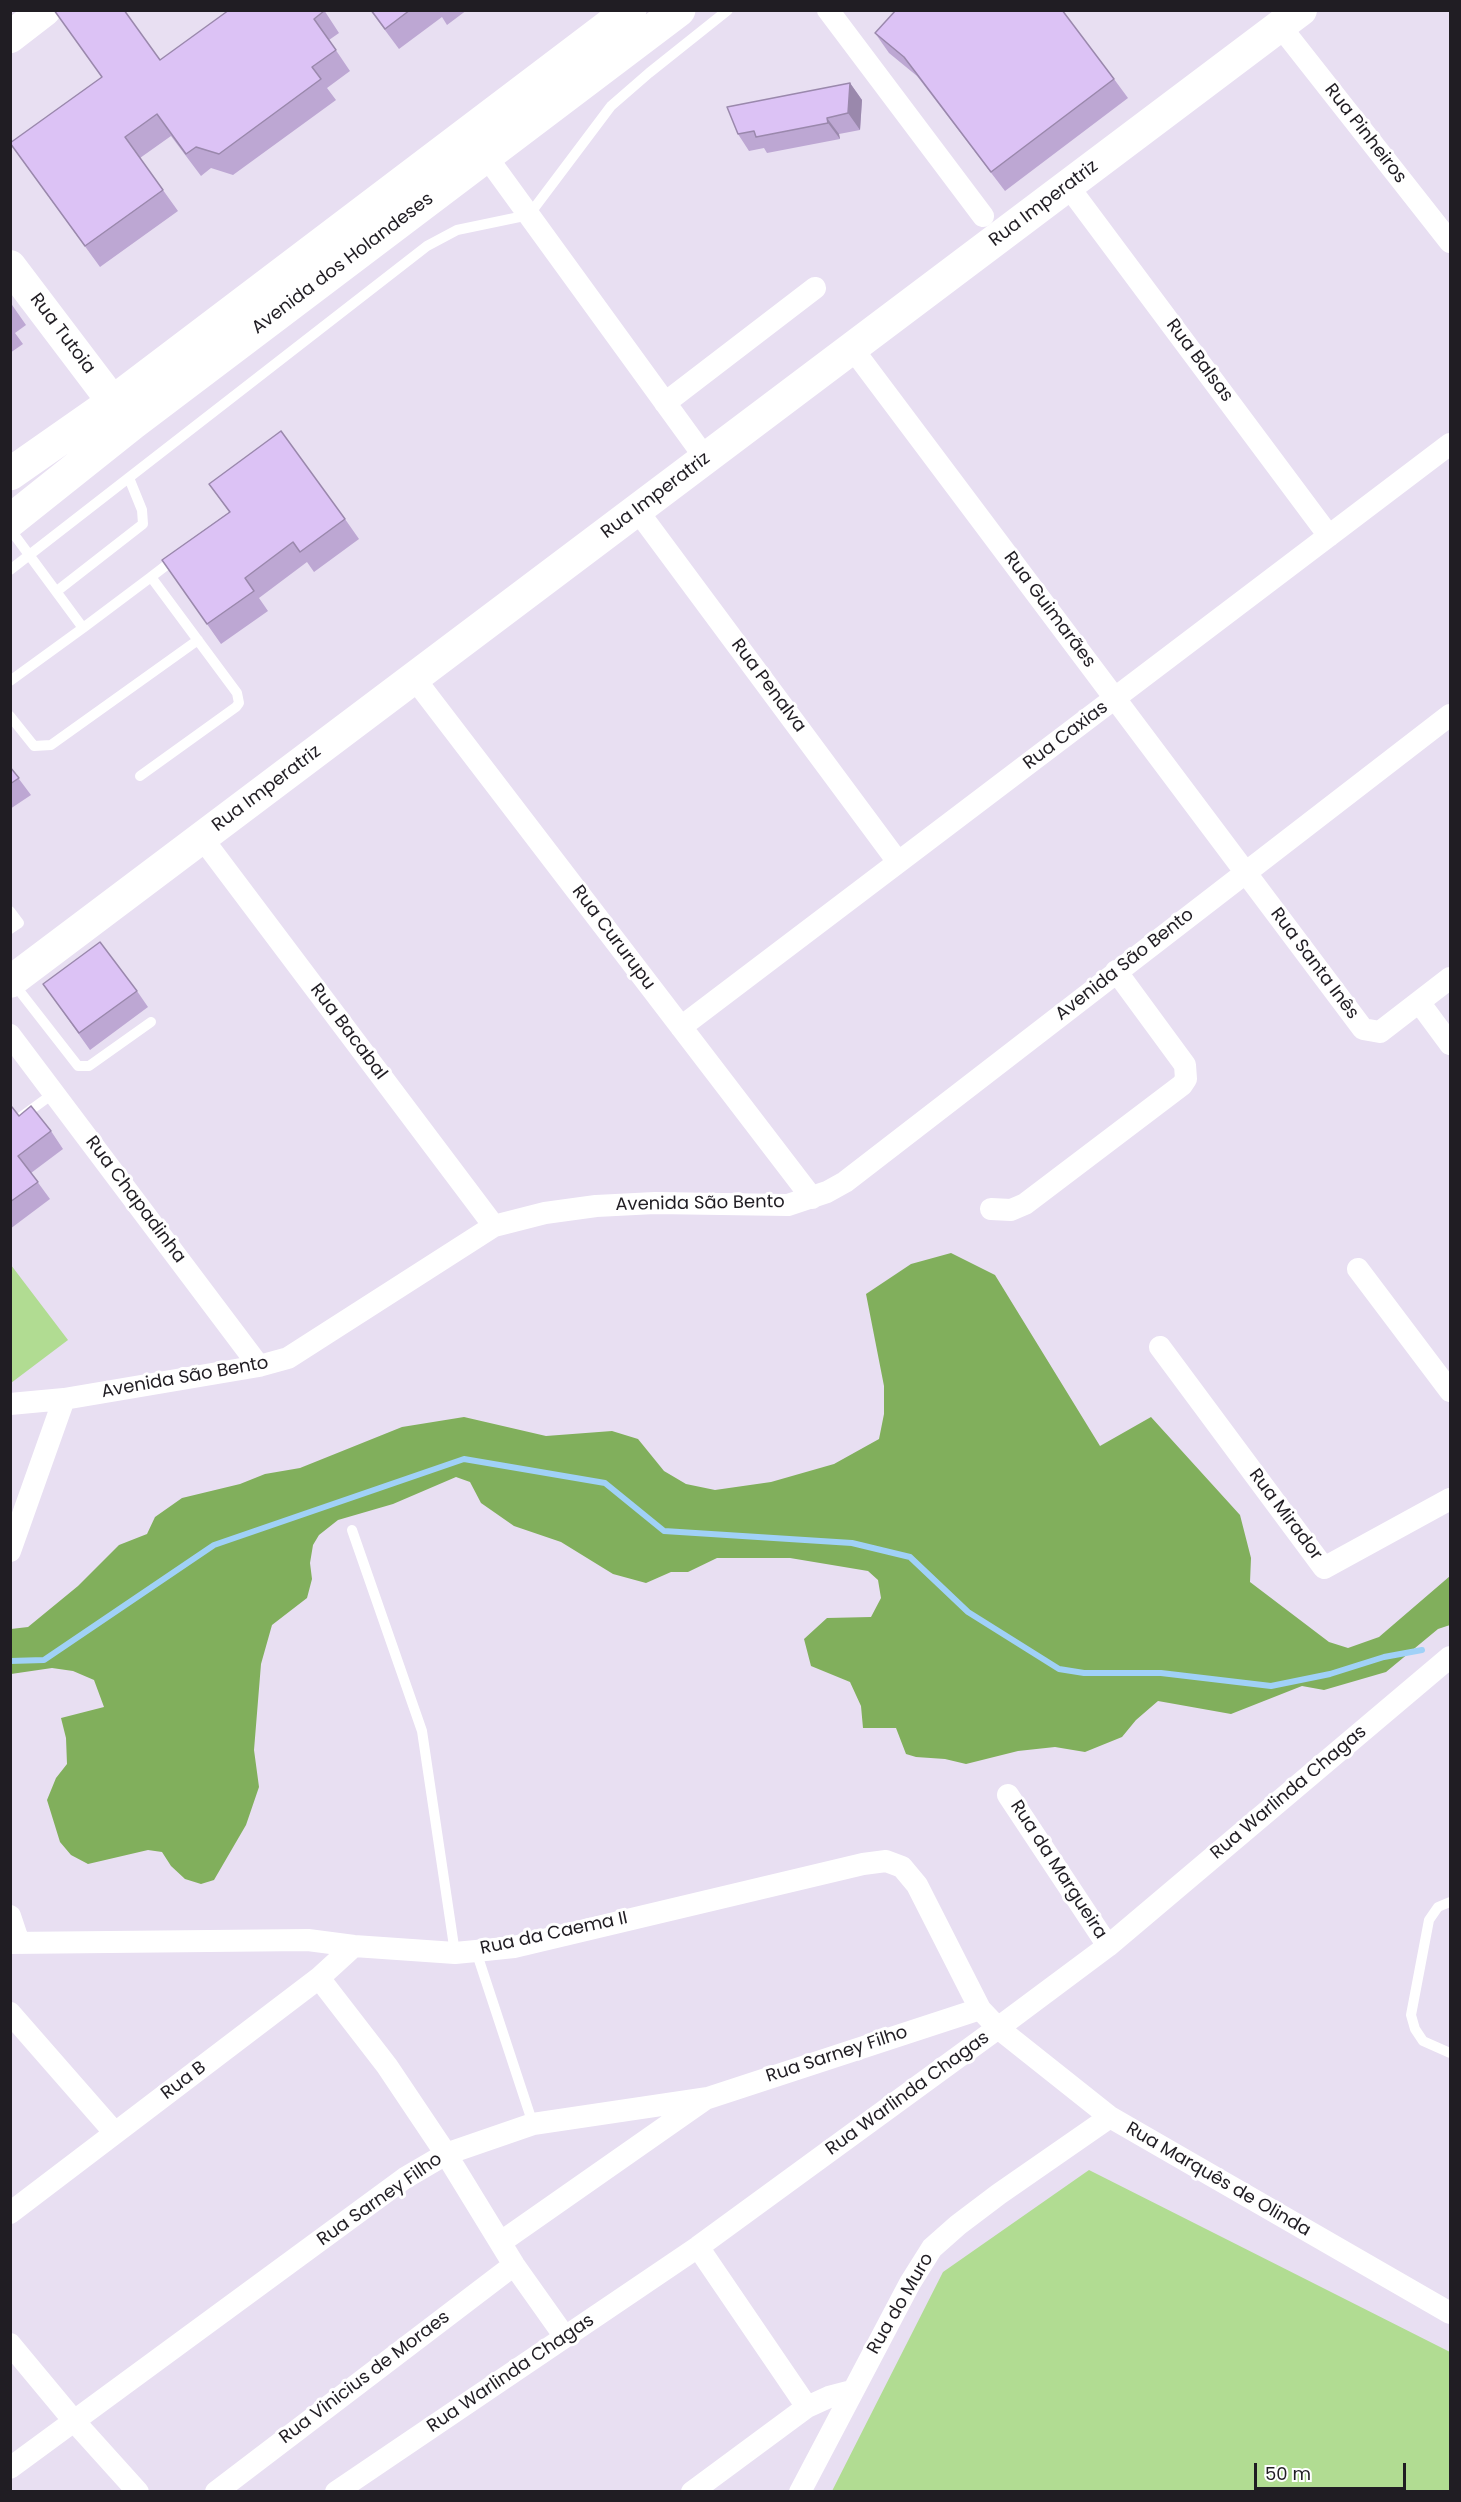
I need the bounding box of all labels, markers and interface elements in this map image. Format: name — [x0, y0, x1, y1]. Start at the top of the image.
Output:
street label: Rua Pinheiros — [1319, 80, 1411, 188]
street label: Rua Imperatriz — [985, 156, 1103, 252]
street label: Avenida dos Holandeses — [248, 189, 438, 339]
street label: Rua Tutoia — [25, 289, 99, 379]
street label: Rua Balsas — [1161, 315, 1237, 407]
street label: Rua Imperatriz — [597, 448, 715, 544]
street label: Rua Guimarães — [998, 548, 1100, 672]
street label: Rua Penalva — [726, 635, 810, 737]
street label: Rua Caxias — [1020, 697, 1112, 775]
street label: Rua Imperatriz — [208, 741, 326, 837]
street label: Rua Cururupu — [567, 882, 659, 994]
street label: Avenida São Bento — [1052, 904, 1198, 1026]
street label: Rua Santa Inês — [1265, 904, 1363, 1024]
street label: Rua Bacabal — [305, 980, 391, 1084]
street label: Rua Chapadinha — [80, 1132, 190, 1268]
street label: Avenida São Bento — [615, 1192, 785, 1216]
street label: Avenida São Bento — [100, 1353, 270, 1403]
street label: Rua Mirador — [1244, 1465, 1326, 1565]
street label: Rua Warlinda Chagas — [1207, 1722, 1371, 1864]
street label: Rua da Margueira — [1005, 1797, 1111, 1943]
street label: Rua da Caema II — [478, 1908, 630, 1960]
street label: Rua Sarney Filho — [764, 2022, 910, 2088]
street label: Rua Warlinda Chagas — [822, 2027, 994, 2161]
street label: Rua B — [157, 2057, 211, 2105]
street label: Rua Marquês de Olinda — [1122, 2118, 1314, 2242]
street label: Rua Sarney Filho — [313, 2149, 447, 2251]
street label: Rua do Muro — [863, 2250, 939, 2358]
street label: Rua Vinicius de Moraes — [276, 2307, 454, 2449]
street label: Rua Warlinda Chagas — [423, 2310, 599, 2438]
scale bar — [1257, 2451, 1408, 2489]
text: 50 m — [1265, 2461, 1311, 2486]

